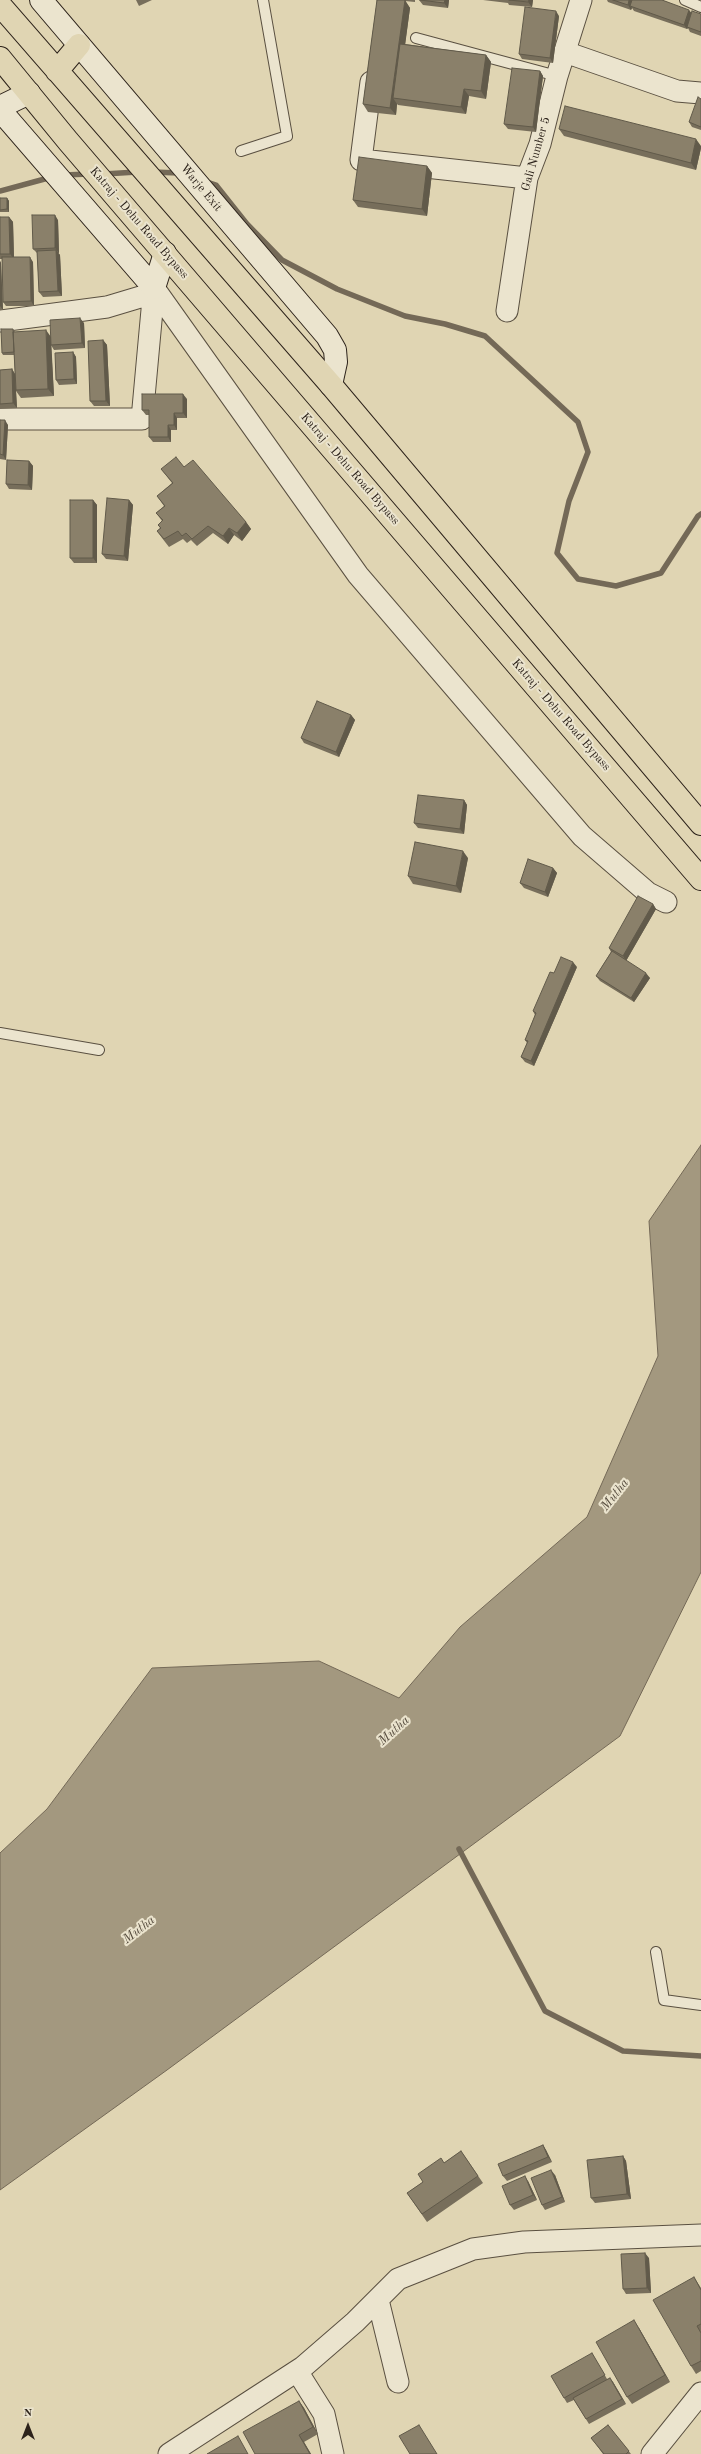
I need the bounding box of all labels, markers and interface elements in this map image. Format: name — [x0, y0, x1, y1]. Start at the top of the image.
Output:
street label: Gali Number 5 — [519, 115, 553, 193]
street label: Warje Exit — [177, 161, 225, 215]
street label: Katraj - Dehu Road Bypass — [86, 164, 192, 282]
street label: Katraj - Dehu Road Bypass — [297, 410, 403, 528]
street label: Katraj - Dehu Road Bypass — [508, 656, 614, 774]
water label: Mutha — [598, 1476, 632, 1514]
water label: Mutha — [375, 1713, 413, 1749]
water label: Mutha — [120, 1913, 158, 1947]
north arrow — [8, 2406, 48, 2446]
text: N — [24, 2408, 32, 2419]

